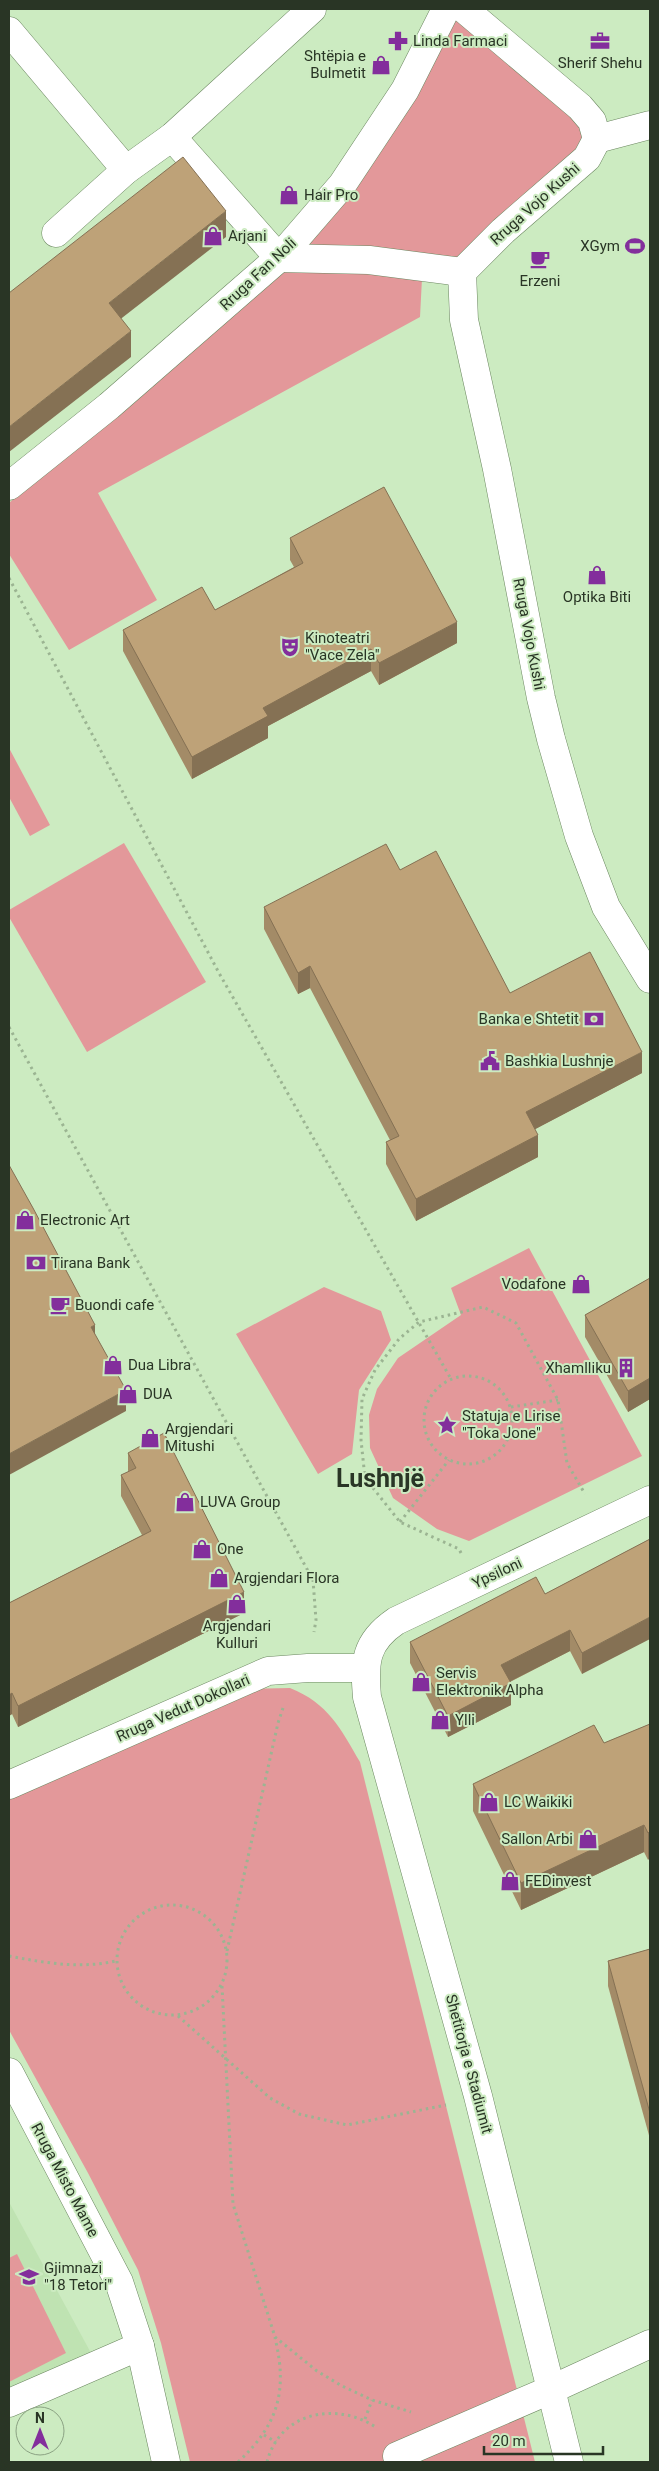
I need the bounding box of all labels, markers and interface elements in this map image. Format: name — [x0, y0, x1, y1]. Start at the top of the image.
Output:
pharmacy icon: Linda Farmaci — [387, 30, 409, 52]
office icon: Sherif Shehu — [589, 30, 611, 52]
place label: Linda Farmaci — [413, 32, 507, 50]
place label: Shtëpia e Bulmetit — [304, 47, 366, 82]
shop icon: Shtëpia e Bulmetit — [370, 54, 392, 76]
place label: Sherif Shehu — [558, 54, 642, 72]
street label: Rruga Vojo Kushi — [487, 159, 583, 249]
shop icon: Hair Pro — [278, 184, 300, 206]
place label: Hair Pro — [304, 186, 358, 204]
shop icon: Arjani — [202, 225, 224, 247]
place label: Arjani — [228, 227, 267, 245]
street label: Rruga Fan Noli — [216, 234, 300, 314]
sports icon: XGym — [624, 235, 646, 257]
place label: XGym — [580, 237, 620, 255]
cafe icon: Erzeni — [529, 248, 551, 270]
place label: Erzeni — [520, 272, 560, 290]
shop icon: Optika Biti — [586, 564, 608, 586]
street label: Rruga Vojo Kushi — [509, 576, 549, 692]
place label: Optika Biti — [563, 588, 631, 606]
place label: Kinoteatri "Vace Zela" — [305, 629, 380, 664]
theatre icon: Kinoteatri "Vace Zela" — [279, 636, 301, 658]
bank icon: Banka e Shtetit — [583, 1008, 605, 1030]
place label: Banka e Shtetit — [479, 1010, 579, 1028]
public building icon: Bashkia Lushnje — [479, 1050, 501, 1072]
place label: Bashkia Lushnje — [505, 1052, 614, 1070]
shop icon: Electronic Art — [14, 1209, 36, 1231]
place label: Electronic Art — [40, 1211, 130, 1229]
bank icon: Tirana Bank — [25, 1252, 47, 1274]
place label: Tirana Bank — [51, 1254, 130, 1272]
shop icon: Vodafone — [570, 1273, 592, 1295]
place label: Vodafone — [502, 1275, 566, 1293]
cafe icon: Buondi cafe — [49, 1294, 71, 1316]
place label: Buondi cafe — [75, 1296, 154, 1314]
shop icon: Dua Libra — [102, 1354, 124, 1376]
place label: Dua Libra — [128, 1356, 191, 1374]
building icon: Xhamlliku — [615, 1357, 637, 1379]
place label: Xhamlliku — [545, 1359, 611, 1377]
shop icon: DUA — [117, 1383, 139, 1405]
place label: DUA — [143, 1385, 172, 1403]
place label: Statuja e Lirise "Toka Jone" — [462, 1407, 560, 1442]
place icon: Statuja e Lirise "Toka Jone" — [436, 1414, 458, 1436]
place label: Argjendari Mitushi — [165, 1420, 233, 1455]
shop icon: Argjendari Mitushi — [139, 1427, 161, 1449]
district label: Lushnjë — [336, 1464, 424, 1493]
shop icon: LUVA Group — [174, 1491, 196, 1513]
place label: LUVA Group — [200, 1493, 280, 1511]
shop icon: One — [191, 1538, 213, 1560]
place label: One — [217, 1540, 244, 1558]
street label: Ypsiloni — [469, 1554, 525, 1592]
shop icon: Argjendari Flora — [208, 1567, 230, 1589]
place label: Argjendari Flora — [234, 1569, 340, 1587]
shop icon: Argjendari Kulluri — [226, 1593, 248, 1615]
place label: Argjendari Kulluri — [203, 1617, 271, 1652]
place label: Servis Elektronik Alpha — [436, 1664, 544, 1699]
street label: Rruga Vedut Dokollari — [113, 1670, 253, 1746]
shop icon: Servis Elektronik Alpha — [410, 1671, 432, 1693]
shop icon: Ylli — [429, 1709, 451, 1731]
place label: Ylli — [455, 1711, 475, 1729]
shop icon: LC Waikiki — [478, 1791, 500, 1813]
place label: LC Waikiki — [504, 1793, 572, 1811]
shop icon: Sallon Arbi — [577, 1828, 599, 1850]
place label: Sallon Arbi — [501, 1830, 573, 1848]
shop icon: FEDinvest — [499, 1870, 521, 1892]
place label: FEDinvest — [525, 1872, 591, 1890]
street label: Shetitorja e Stadiumit — [442, 1992, 496, 2136]
street label: Rruga Misto Mame — [27, 2120, 103, 2240]
place label: Gjimnazi "18 Tetori" — [44, 2259, 112, 2294]
school or university icon: Gjimnazi "18 Tetori" — [18, 2266, 40, 2288]
north arrow — [15, 2406, 65, 2456]
text: N — [35, 2410, 45, 2426]
scale bar — [484, 2424, 603, 2456]
text: 20 m — [492, 2432, 526, 2450]

